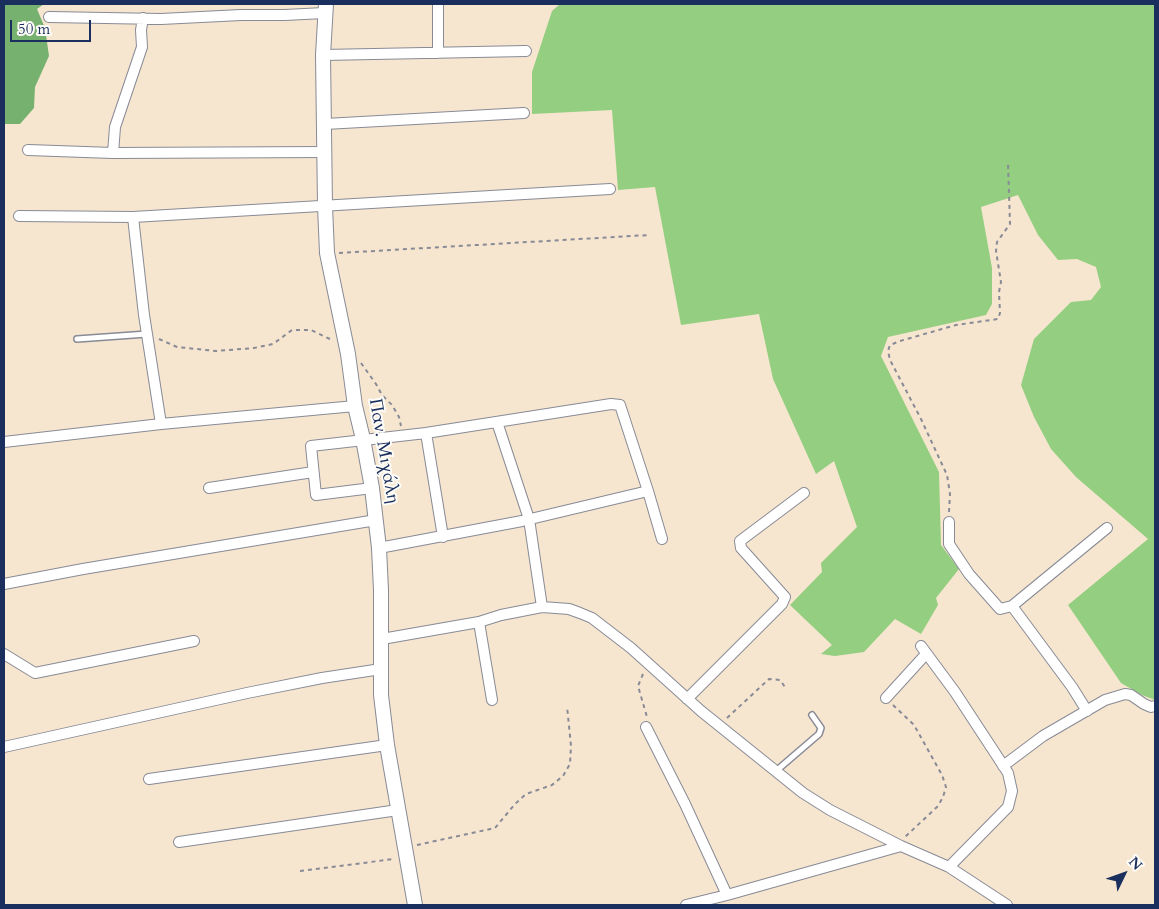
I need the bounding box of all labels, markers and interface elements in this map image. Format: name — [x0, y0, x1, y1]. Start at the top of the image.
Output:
scale bar — [12, 10, 94, 42]
text: 50 m — [18, 19, 50, 39]
street label: Παν. Μιχάλη — [363, 397, 403, 505]
north arrow — [1099, 849, 1149, 899]
text: N — [1124, 853, 1147, 875]

